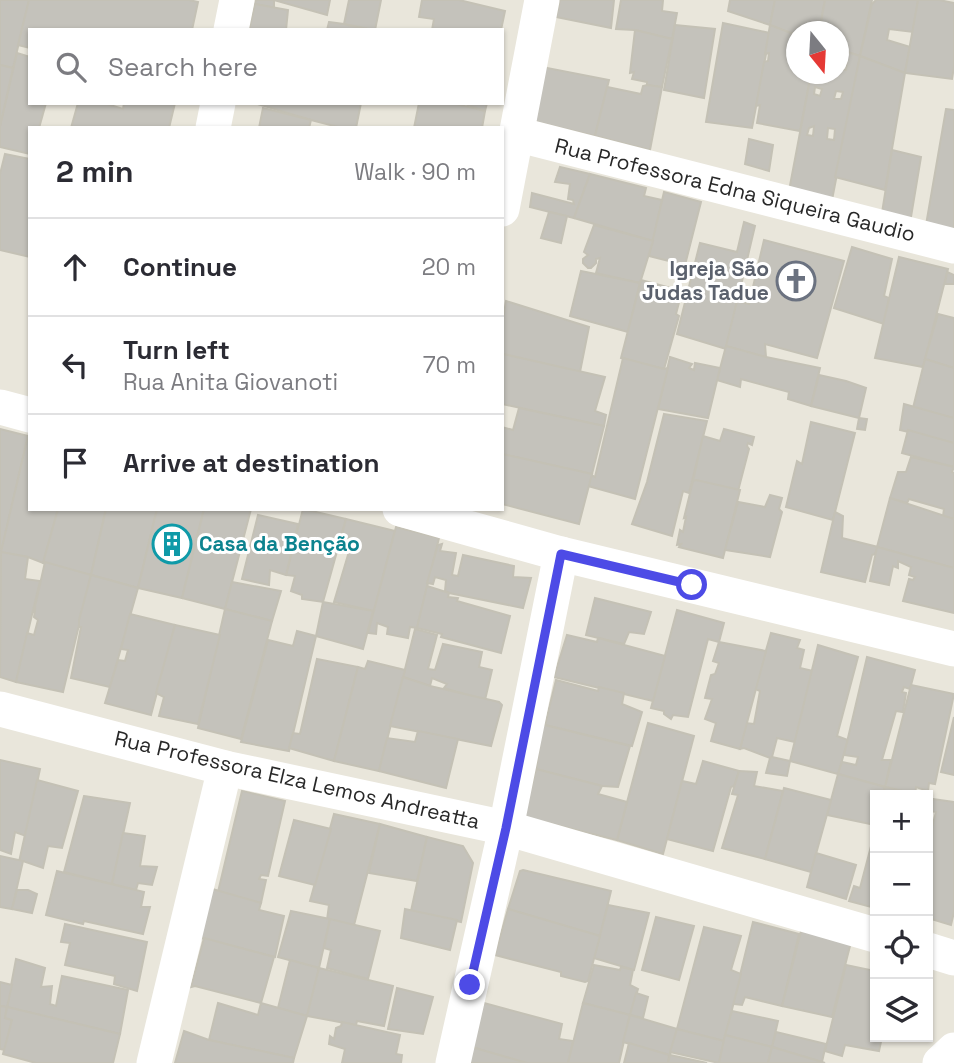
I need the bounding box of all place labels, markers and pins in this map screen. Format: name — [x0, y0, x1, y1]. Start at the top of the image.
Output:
place label: Igreja São Judas Tadue — [642, 255, 769, 306]
church icon: Igreja São Judas Tadue — [775, 260, 817, 302]
building icon: Casa da Benção — [151, 523, 193, 565]
place label: Casa da Benção — [199, 530, 360, 557]

